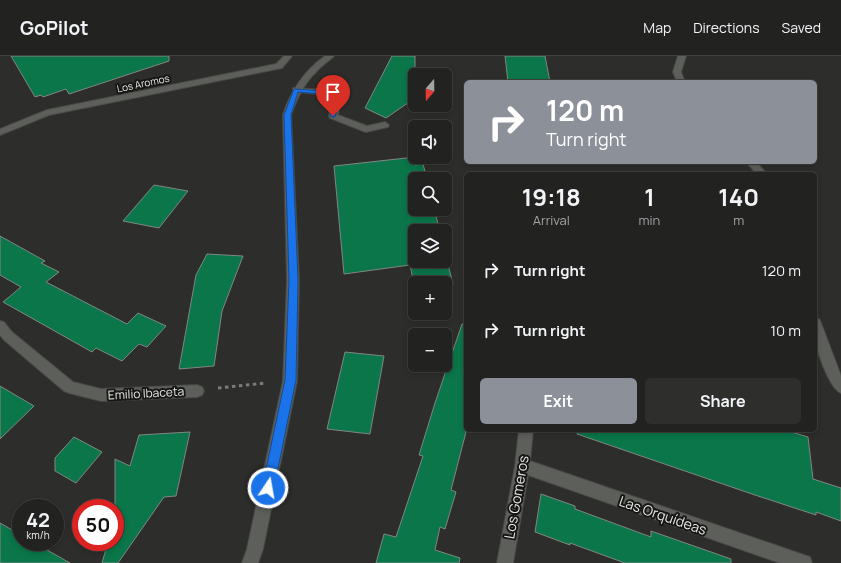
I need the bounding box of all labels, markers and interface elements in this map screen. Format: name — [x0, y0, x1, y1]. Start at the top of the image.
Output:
text: GoPilot — [20, 15, 88, 41]
text: Map — [643, 18, 671, 37]
text: Directions — [693, 18, 760, 37]
text: Saved — [782, 18, 821, 37]
north arrow — [408, 68, 452, 112]
map controls — [408, 68, 452, 372]
street label: Los Aromos — [115, 71, 171, 95]
pin — [316, 75, 350, 116]
icon: arrive — [322, 81, 344, 103]
text: 120 m — [546, 91, 624, 129]
icon: right — [480, 96, 532, 148]
button: sound — [408, 120, 452, 164]
text: Turn right — [546, 127, 627, 151]
button: search — [408, 172, 452, 216]
text: 19:18 — [522, 180, 581, 213]
text: 1 — [644, 180, 655, 213]
text: 140 — [718, 180, 759, 213]
text: Arrival — [533, 211, 570, 229]
text: min — [639, 211, 660, 229]
text: m — [733, 211, 744, 229]
button: layers — [408, 224, 452, 268]
icon: right — [480, 259, 502, 281]
text: Turn right — [514, 260, 585, 281]
text: 120 m — [762, 260, 801, 281]
button: + — [408, 276, 452, 320]
icon: right — [480, 319, 502, 341]
text: Turn right — [514, 320, 585, 341]
text: 10 m — [770, 320, 801, 341]
button: − — [408, 328, 452, 372]
button: Exit — [480, 378, 637, 424]
button: Share — [645, 378, 801, 424]
street label: Emilio Ibaceta — [107, 383, 185, 403]
street label: Los Gomeros — [499, 454, 533, 540]
position arrow — [247, 467, 289, 509]
street label: Las Orquídeas — [617, 491, 709, 539]
speed limit sign: 50 — [72, 499, 124, 551]
text: 42 — [26, 506, 50, 533]
text: km/h — [26, 528, 50, 542]

